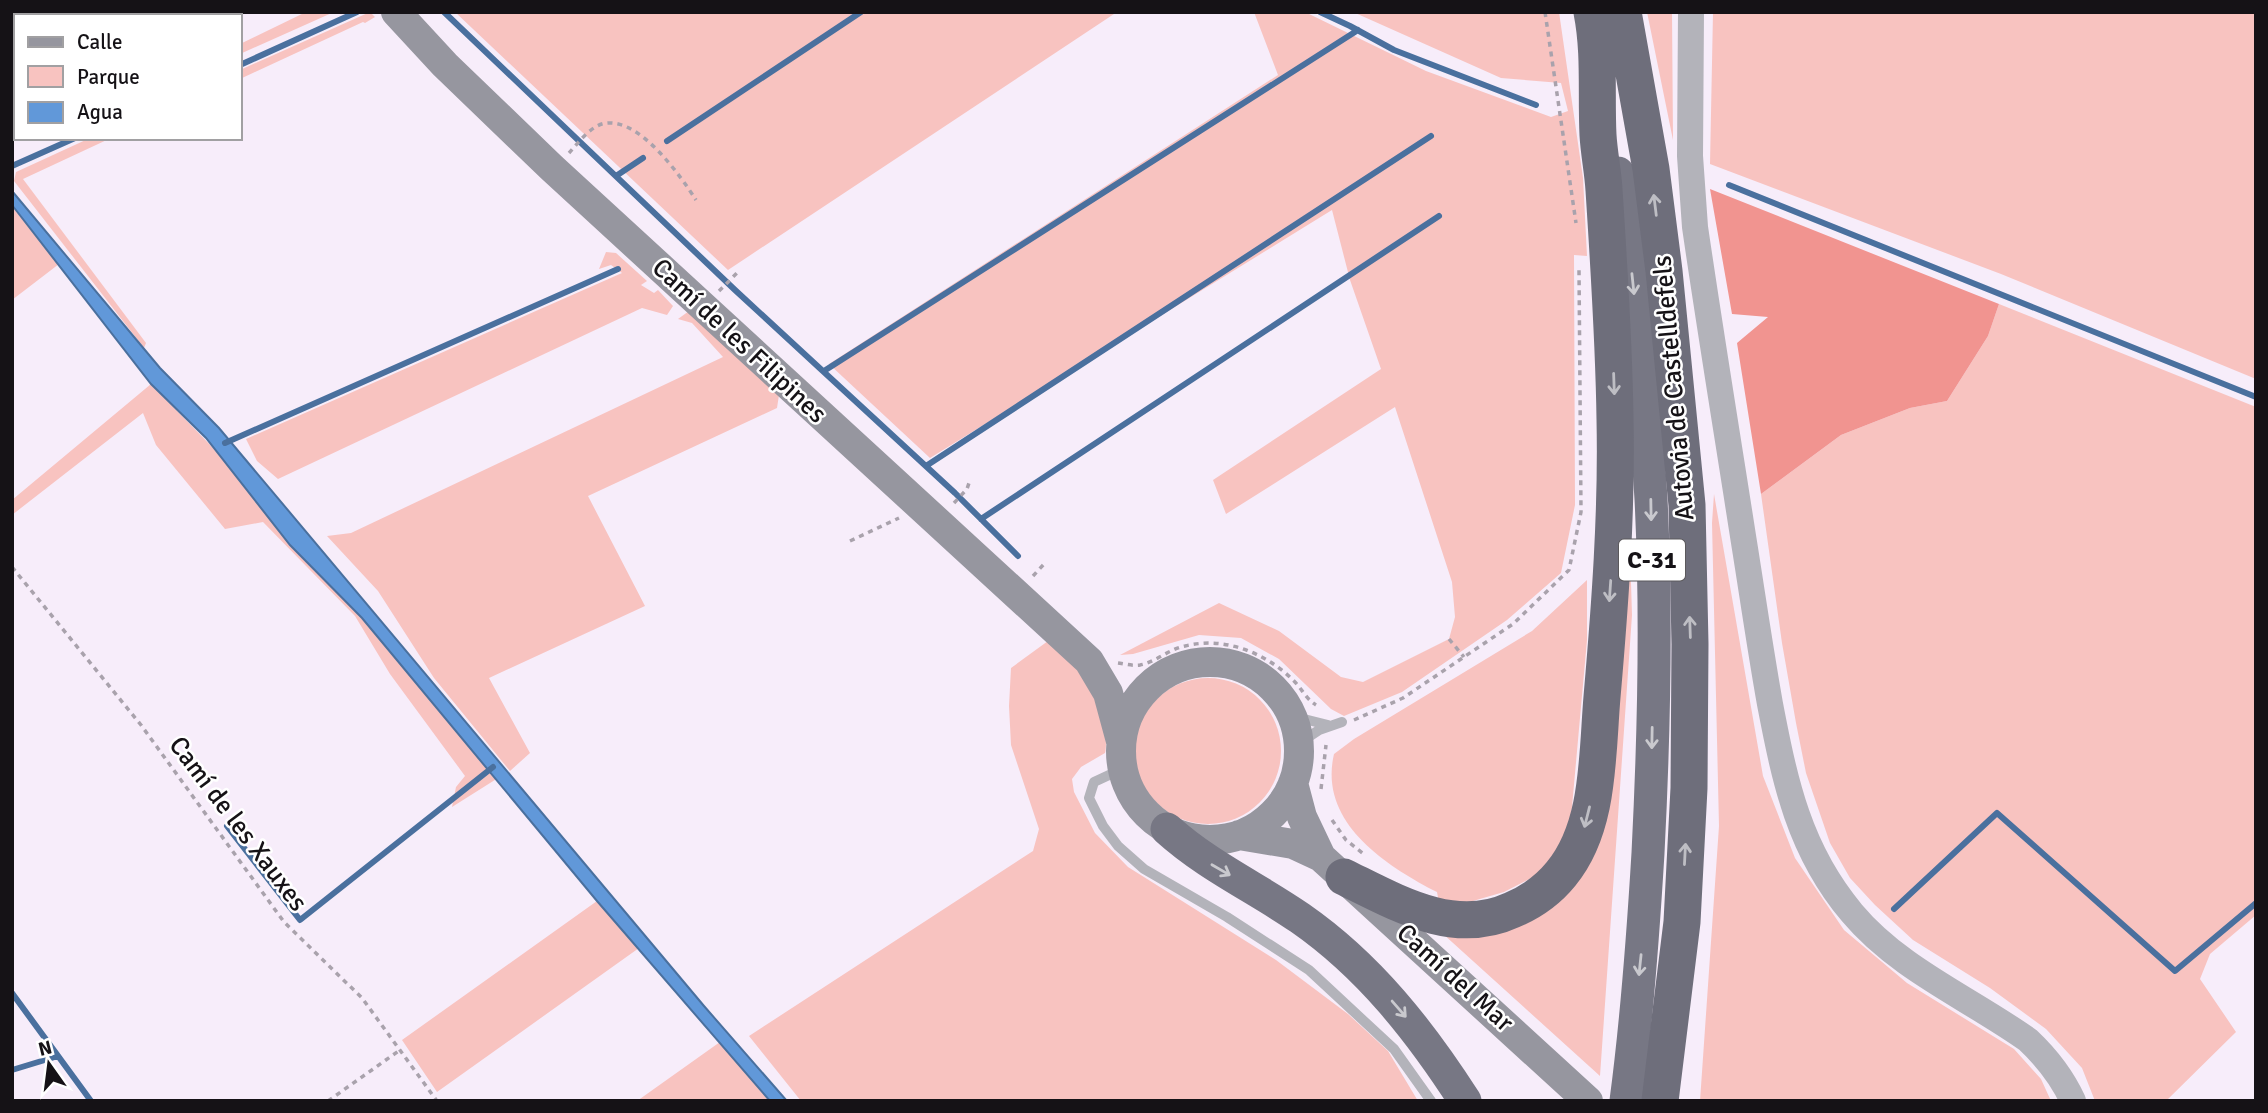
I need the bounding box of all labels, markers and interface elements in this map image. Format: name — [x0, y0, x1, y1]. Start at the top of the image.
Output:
legend — [14, 14, 242, 140]
text: Calle — [77, 29, 123, 55]
text: Parque — [77, 64, 140, 90]
text: Agua — [77, 99, 123, 125]
one-way arrow — [1649, 194, 1662, 217]
street label: Camí de les Filipines — [645, 252, 833, 430]
street label: Autovia de Castelldefels — [1646, 254, 1702, 522]
one-way arrow — [1626, 272, 1639, 294]
one-way arrow — [1607, 372, 1620, 395]
one-way arrow — [1644, 499, 1658, 522]
road number: C-31 — [1619, 540, 1685, 580]
one-way arrow — [1603, 580, 1616, 602]
one-way arrow — [1683, 615, 1697, 638]
one-way arrow — [1645, 726, 1659, 749]
street label: Camí de les Xauxes — [162, 730, 314, 918]
one-way arrow — [1580, 806, 1593, 828]
one-way arrow — [1679, 843, 1692, 866]
one-way arrow — [1210, 863, 1230, 877]
street label: Camí del Mar — [1390, 917, 1520, 1039]
one-way arrow — [1633, 953, 1646, 976]
one-way arrow — [1391, 1000, 1407, 1018]
north arrow — [14, 1029, 84, 1099]
text: N — [36, 1035, 54, 1062]

